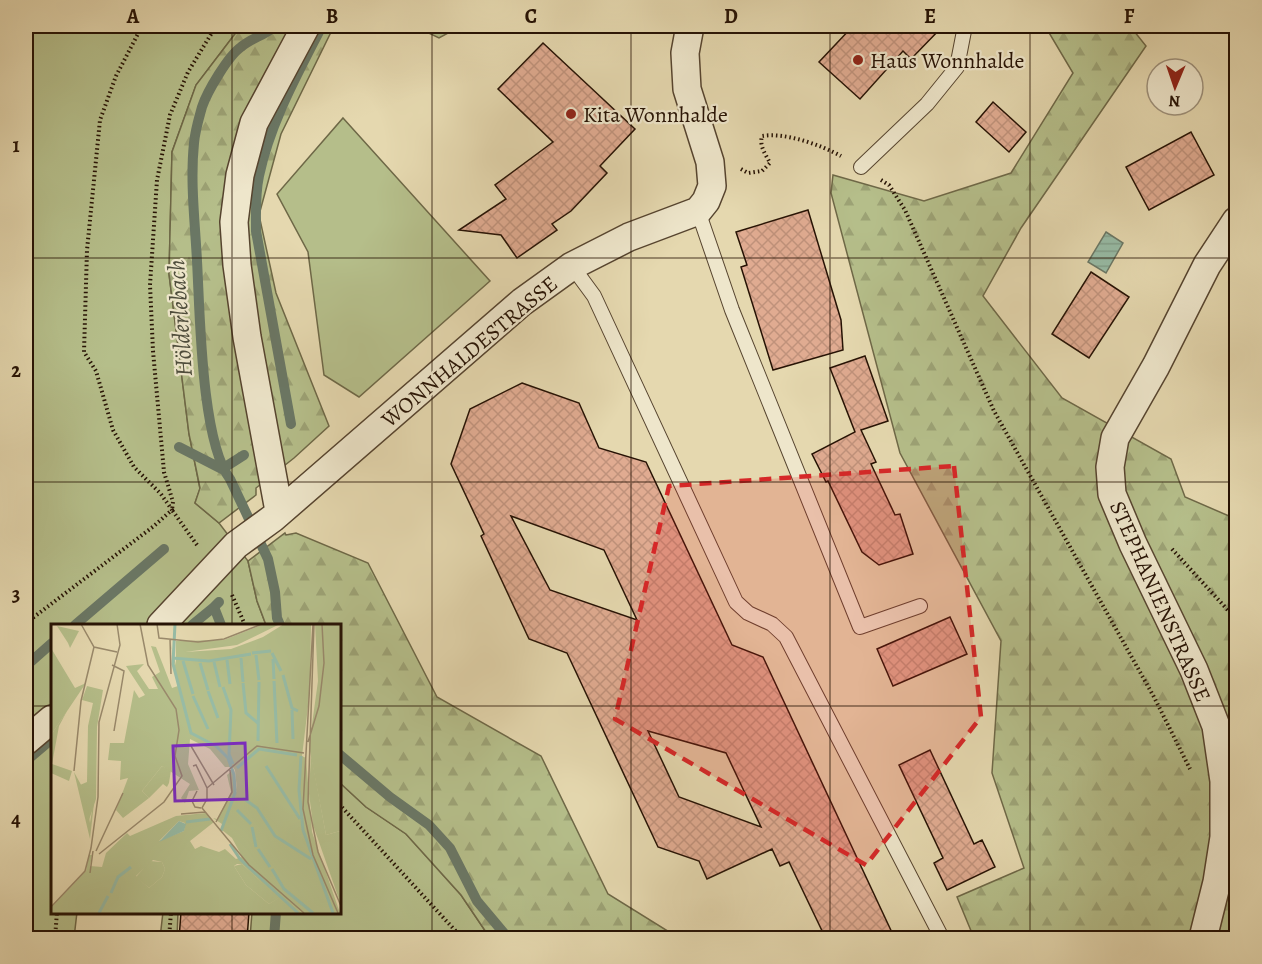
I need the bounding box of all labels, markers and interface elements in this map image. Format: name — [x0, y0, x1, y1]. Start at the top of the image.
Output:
text: A — [126, 3, 140, 30]
text: B — [326, 3, 338, 30]
text: C — [525, 3, 537, 30]
text: D — [724, 3, 738, 30]
text: E — [924, 3, 936, 30]
text: F — [1124, 3, 1135, 30]
place label: Haus Wonnhalde — [870, 46, 1024, 76]
marker: Haus Wonnhalde — [851, 53, 865, 67]
north arrow — [1145, 57, 1205, 117]
text: N — [1168, 90, 1181, 112]
place label: Kita Wonnhalde — [583, 100, 728, 130]
marker: Kita Wonnhalde — [564, 107, 578, 121]
text: 1 — [12, 132, 20, 159]
water label: Hölderlebach — [160, 258, 200, 378]
street label: WONNHALDESTRASSE — [374, 269, 564, 435]
text: 2 — [11, 357, 21, 384]
street label: STEPHANIENSTRASSE — [1102, 496, 1218, 707]
text: 3 — [12, 581, 20, 608]
inset map — [51, 624, 340, 913]
text: 4 — [11, 806, 21, 833]

